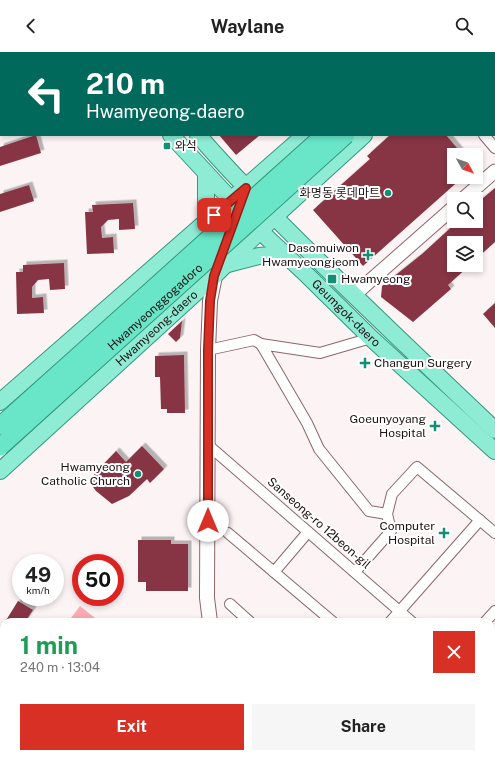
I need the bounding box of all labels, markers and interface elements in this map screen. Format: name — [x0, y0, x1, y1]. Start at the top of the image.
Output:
icon: back — [20, 15, 42, 37]
icon: search — [453, 15, 475, 37]
text: Waylane — [211, 16, 284, 37]
text: 210 m — [86, 67, 165, 100]
icon: left — [20, 68, 72, 120]
text: Hwamyeong-daero — [86, 101, 244, 122]
place label: 와석 — [175, 139, 197, 153]
marker: 와석 — [162, 141, 172, 151]
north arrow — [447, 148, 483, 184]
map controls — [447, 148, 483, 272]
place label: 화명동 롯데마트 — [300, 186, 380, 200]
marker: 화명동 롯데마트 — [383, 188, 393, 198]
button: search — [447, 192, 483, 228]
pin — [197, 198, 231, 232]
icon: arrive — [203, 204, 225, 226]
button: layers — [447, 236, 483, 272]
place label: Dasomuiwon Hwamyeongjeom — [262, 241, 359, 269]
marker: Dasomuiwon Hwamyeongjeom — [362, 249, 374, 261]
street label: Hwamyeonggogadoro — [105, 261, 206, 353]
place label: Hwamyeong — [341, 272, 411, 286]
marker: Hwamyeong — [326, 273, 338, 285]
street label: Geumgok-daero — [309, 277, 383, 350]
street label: Hwamyeong-daero — [113, 287, 201, 369]
place label: Changun Surgery — [374, 356, 472, 370]
marker: Changun Surgery — [359, 357, 371, 369]
place label: Goeunyoyang Hospital — [350, 412, 426, 440]
marker: Goeunyoyang Hospital — [429, 420, 441, 432]
place label: Hwamyeong Catholic Church — [41, 460, 130, 488]
marker: Hwamyeong Catholic Church — [133, 469, 143, 479]
street label: Sanseong-ro 12beon-gil — [265, 474, 374, 572]
position arrow — [187, 500, 229, 542]
place label: Computer Hospital — [380, 519, 435, 547]
marker: Computer Hospital — [438, 527, 450, 539]
speed limit sign: 50 — [72, 554, 124, 606]
text: 49 — [25, 563, 51, 587]
text: km/h — [26, 584, 50, 596]
text: 1 min — [20, 631, 78, 659]
button: close — [433, 631, 475, 673]
text: 240 m · 13:04 — [20, 660, 100, 675]
button: Exit — [20, 704, 244, 750]
button: Share — [252, 704, 475, 750]

